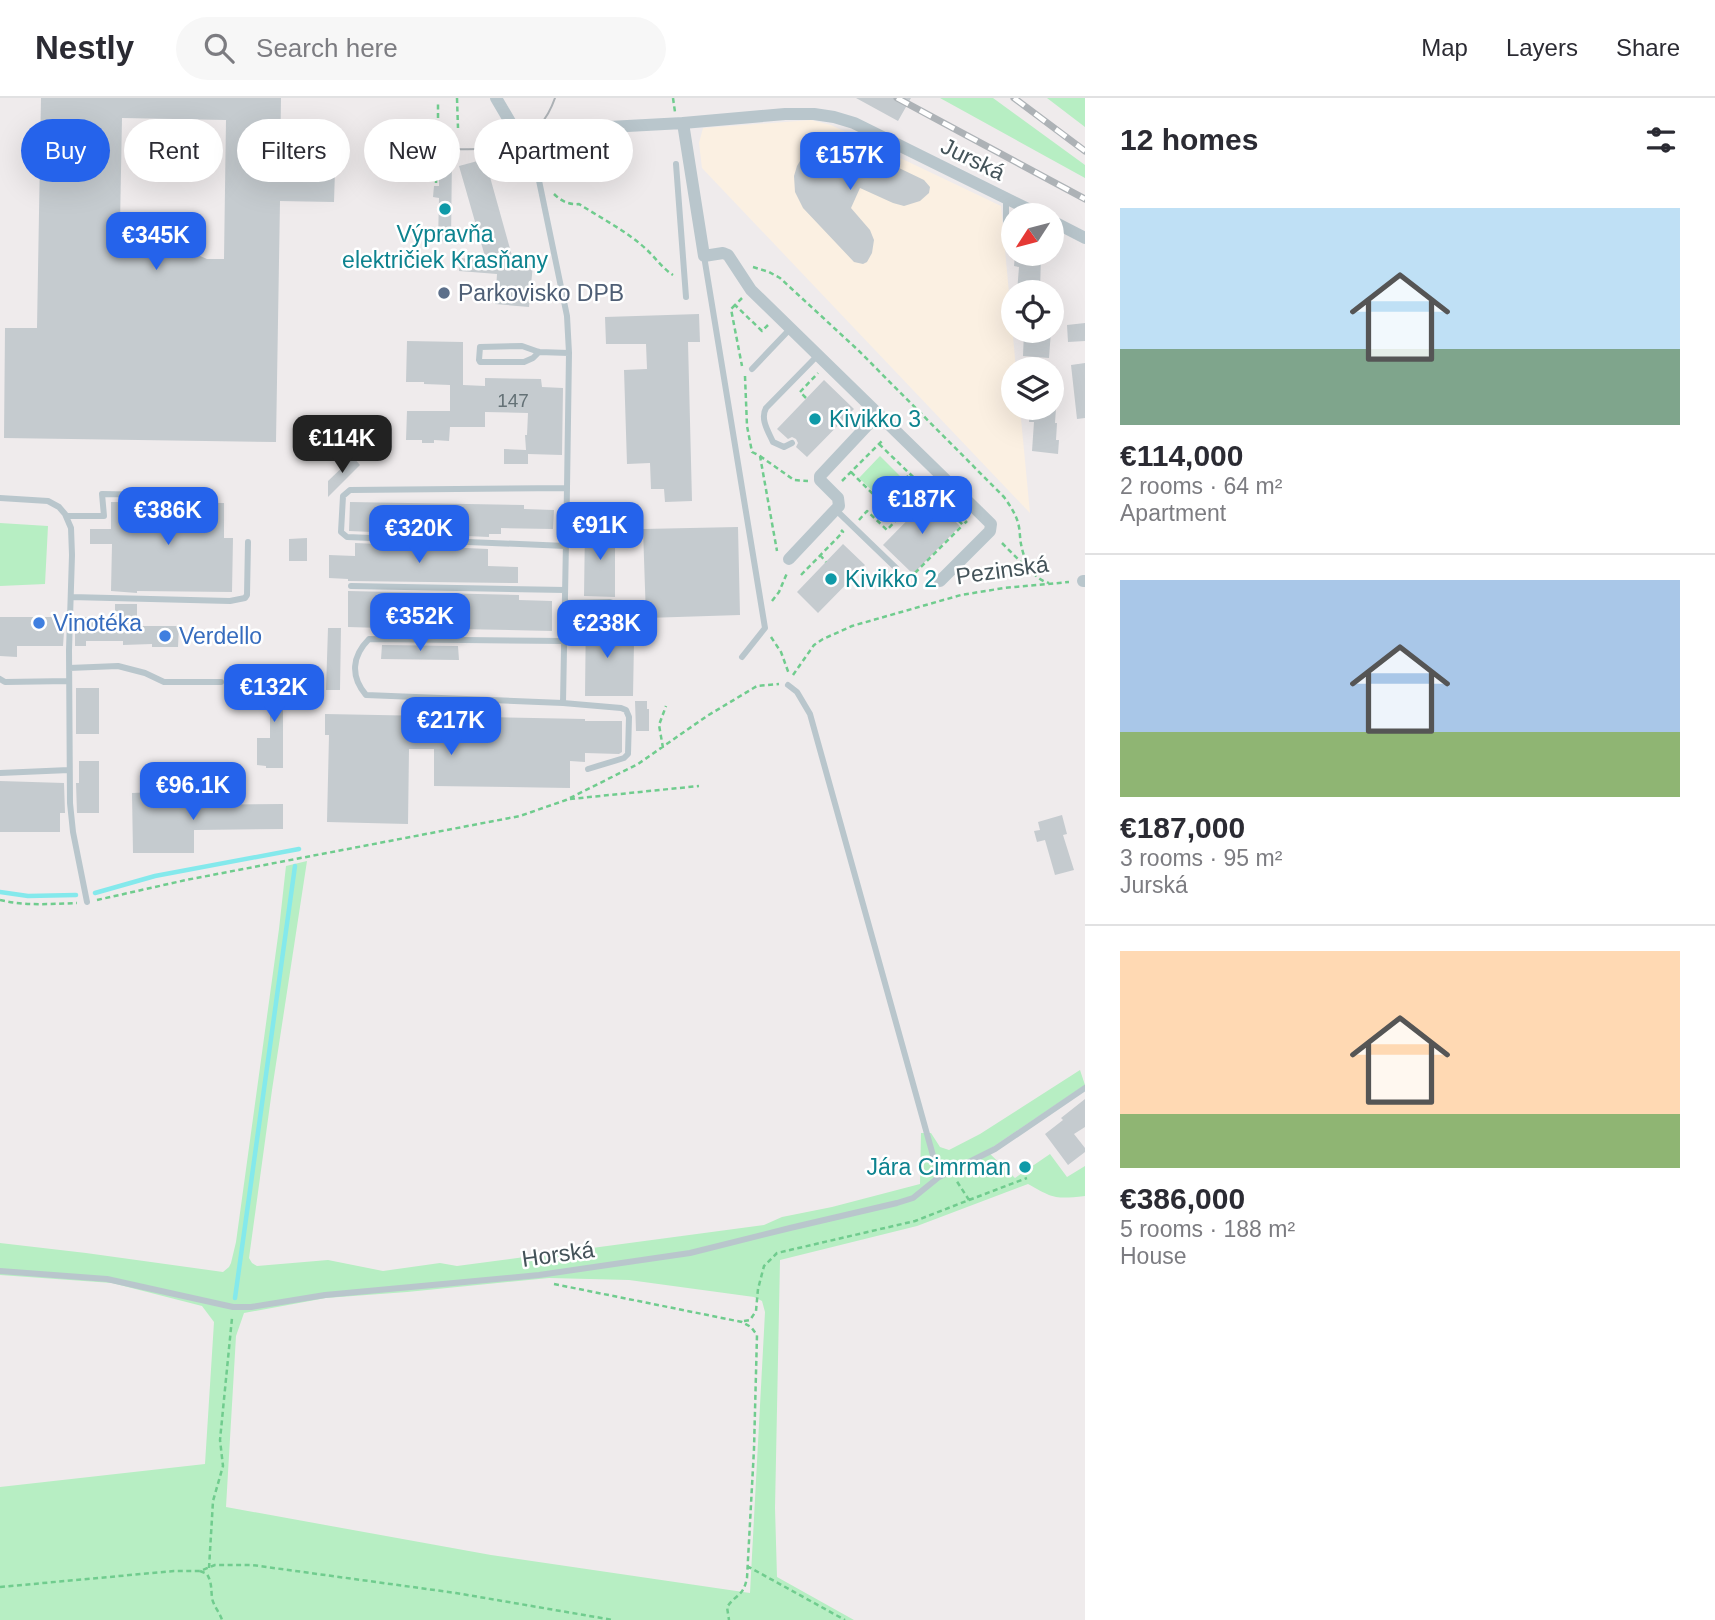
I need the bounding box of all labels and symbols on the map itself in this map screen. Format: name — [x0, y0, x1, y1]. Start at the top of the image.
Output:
pin: €157K — [801, 132, 899, 192]
street label: Jurská — [937, 132, 1009, 186]
marker: Výpravňa električiek Krasňany — [437, 201, 453, 217]
north arrow — [1001, 203, 1064, 266]
pin: €345K — [107, 212, 205, 272]
place label: Výpravňa električiek Krasňany — [342, 221, 548, 273]
place label: Parkovisko DPB — [458, 280, 624, 306]
marker: Parkovisko DPB — [436, 285, 452, 301]
house number: 147 — [497, 390, 529, 411]
place label: Kivikko 3 — [829, 406, 921, 432]
marker: Kivikko 3 — [807, 411, 823, 427]
pin: €114K — [293, 416, 391, 475]
pin: €187K — [873, 476, 971, 536]
pin: €386K — [119, 488, 217, 547]
pin: €91K — [559, 503, 641, 562]
pin: €320K — [370, 505, 468, 565]
street label: Pezinská — [954, 551, 1050, 589]
place label: Kivikko 2 — [845, 566, 937, 592]
marker: Kivikko 2 — [823, 571, 839, 587]
pin: €352K — [371, 594, 469, 653]
pin: €238K — [558, 601, 656, 660]
place label: Vinotéka — [53, 610, 142, 636]
marker: Vinotéka — [31, 615, 47, 631]
place label: Verdello — [179, 623, 262, 649]
marker: Verdello — [157, 628, 173, 644]
pin: €132K — [225, 664, 323, 724]
pin: €217K — [402, 698, 500, 757]
pin: €96.1K — [136, 762, 250, 822]
place label: Jára Cimrman — [867, 1154, 1011, 1180]
marker: Jára Cimrman — [1017, 1159, 1033, 1175]
street label: Horská — [520, 1236, 596, 1272]

